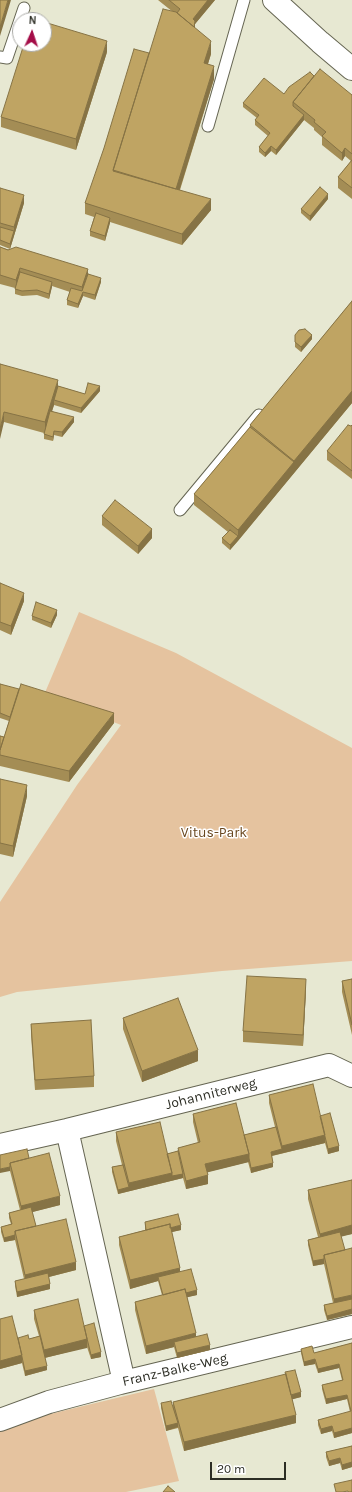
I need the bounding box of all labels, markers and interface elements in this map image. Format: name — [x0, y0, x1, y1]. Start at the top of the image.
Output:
north arrow — [12, 12, 52, 52]
text: N — [28, 14, 37, 27]
park label: Vitus-Park — [181, 825, 247, 841]
street label: Johanniterweg — [164, 1075, 258, 1113]
street label: Franz-Balke-Weg — [121, 1350, 229, 1390]
scale bar — [212, 1454, 288, 1480]
text: 20 m — [217, 1462, 245, 1476]

